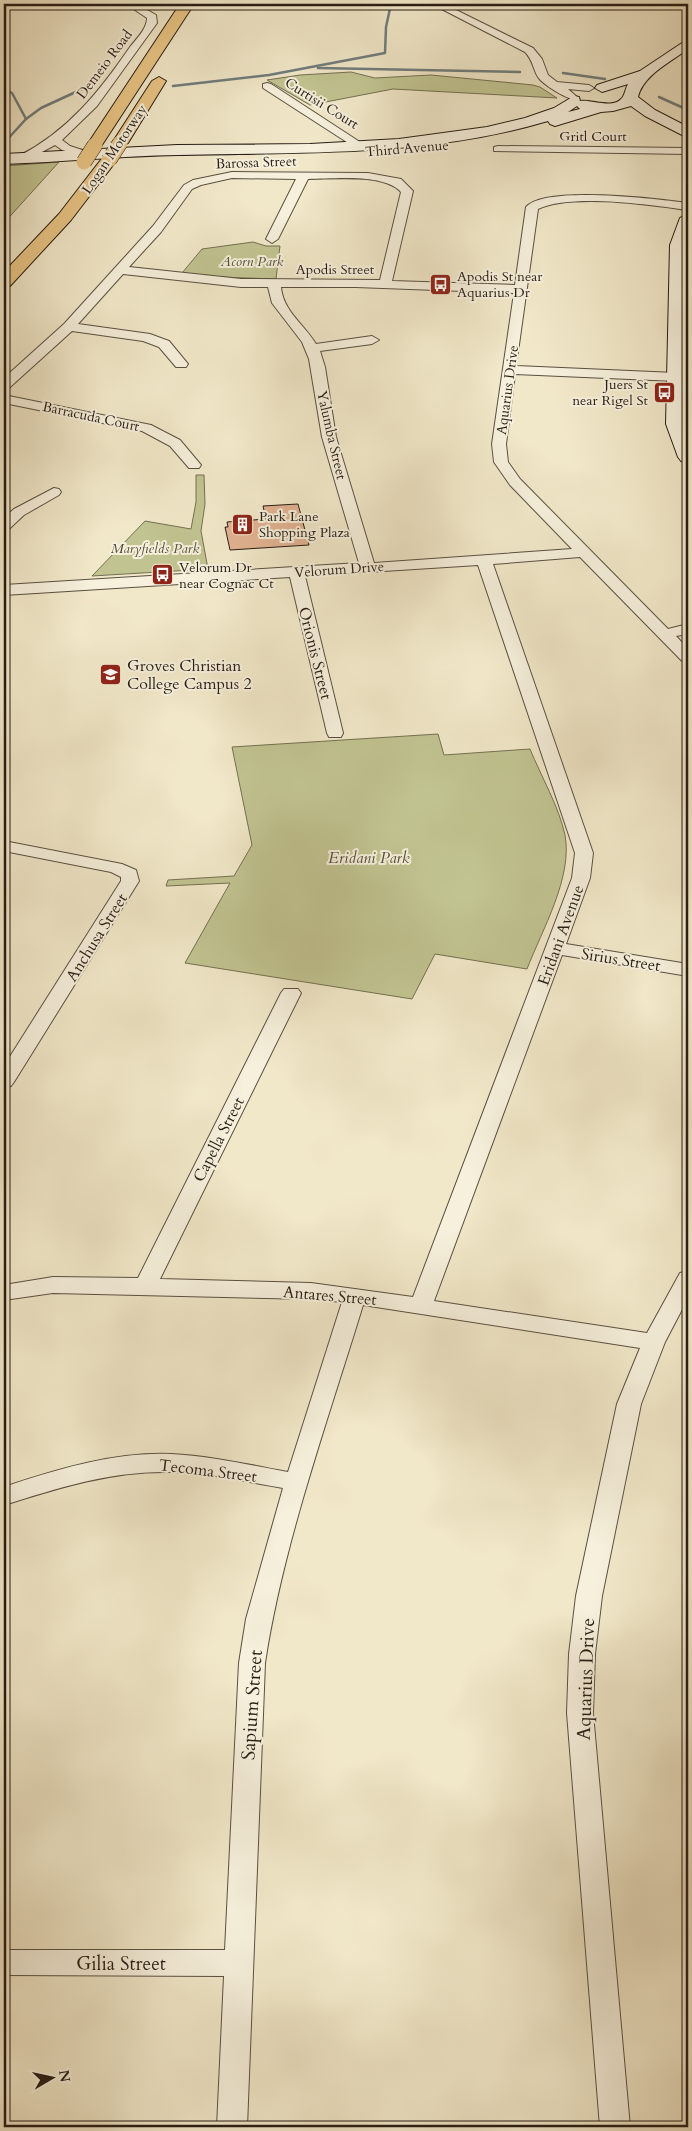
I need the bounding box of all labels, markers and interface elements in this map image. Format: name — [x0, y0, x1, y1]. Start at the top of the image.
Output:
street label: Demeio Road — [72, 25, 137, 103]
street label: Curtisii Court — [281, 73, 363, 134]
street label: Logan Motorway — [77, 100, 152, 198]
street label: Gritl Court — [559, 127, 627, 146]
street label: Third Avenue — [365, 135, 450, 162]
street label: Barossa Street — [215, 152, 297, 173]
park label: Acorn Park — [220, 252, 283, 271]
street label: Apodis Street — [296, 260, 375, 279]
place label: Apodis St near Aquarius Dr — [457, 267, 543, 302]
bus stop icon: Apodis St near Aquarius Dr — [429, 272, 453, 296]
street label: Aquarius Drive — [492, 344, 523, 436]
place label: Juers St near Rigel St — [572, 375, 649, 410]
bus stop icon: Juers St near Rigel St — [652, 380, 676, 404]
street label: Yalumba Street — [312, 389, 351, 482]
street label: Barracuda Court — [41, 397, 142, 436]
place label: Park Lane Shopping Plaza — [259, 507, 350, 542]
building icon: Park Lane Shopping Plaza — [231, 512, 255, 536]
park label: Maryfields Park — [111, 539, 199, 558]
street label: Velorum Drive — [293, 557, 385, 582]
place label: Velorum Dr near Cognac Ct — [179, 558, 274, 593]
bus stop icon: Velorum Dr near Cognac Ct — [151, 563, 175, 587]
street label: Orionis Street — [293, 605, 337, 702]
place label: Groves Christian College Campus 2 — [127, 655, 252, 695]
school or university icon: Groves Christian College Campus 2 — [99, 662, 123, 686]
park label: Eridani Park — [328, 847, 410, 869]
street label: Eridani Avenue — [533, 882, 589, 989]
street label: Anchusa Street — [61, 889, 133, 986]
street label: Sirius Street — [580, 943, 662, 977]
street label: Capella Street — [188, 1093, 250, 1186]
street label: Antares Street — [282, 1281, 378, 1311]
street label: Tecoma Street — [158, 1454, 258, 1488]
street label: Aquarius Drive — [571, 1617, 601, 1741]
street label: Sapium Street — [235, 1649, 269, 1761]
street label: Gilia Street — [76, 1951, 166, 1977]
north arrow — [28, 2054, 78, 2104]
text: N — [54, 2069, 75, 2084]

